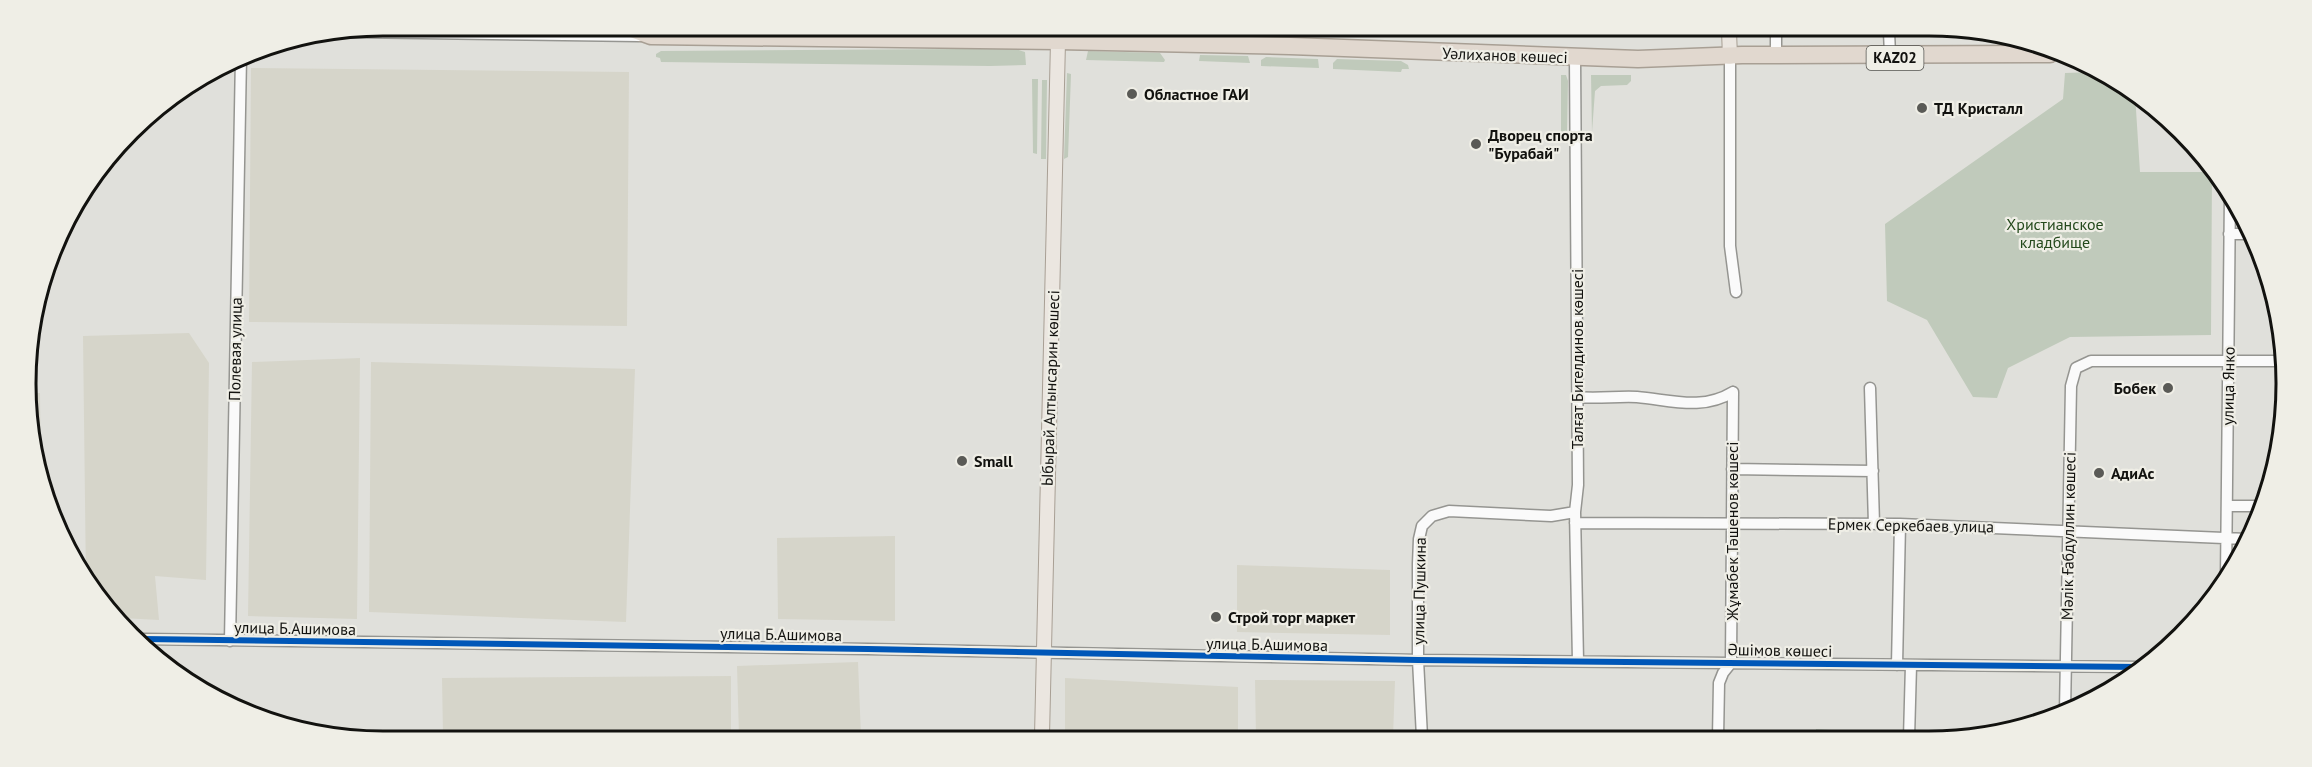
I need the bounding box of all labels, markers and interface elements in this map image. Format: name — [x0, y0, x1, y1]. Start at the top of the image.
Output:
street label: Уәлиханов көшесі — [1442, 43, 1568, 67]
road number: KАZ02 — [1866, 46, 1924, 70]
place label: Областное ГАИ — [1144, 84, 1249, 104]
marker: Областное ГАИ — [1125, 87, 1139, 101]
place label: ТД Кристалл — [1934, 98, 2023, 118]
marker: ТД Кристалл — [1915, 101, 1929, 115]
place label: Дворец спорта "Бурабай" — [1488, 125, 1593, 163]
marker: Дворец спорта "Бурабай" — [1469, 137, 1483, 151]
park label: Христианское кладбище — [2006, 214, 2104, 252]
street label: Талғат Бигелдинов көшесі — [1567, 269, 1587, 449]
street label: Ыбырай Алтынсарин көшесі — [1037, 290, 1063, 486]
street label: Полевая улица — [224, 297, 246, 401]
street label: улица Янко — [2217, 346, 2239, 426]
place label: Бобек — [2114, 378, 2156, 398]
marker: Бобек — [2161, 381, 2175, 395]
street label: Жұмабек Тәшенов көшесі — [1722, 442, 1742, 621]
place label: Small — [974, 451, 1013, 471]
street label: Мәлік Ғабдуллин көшесі — [2057, 452, 2079, 620]
marker: Small — [955, 454, 969, 468]
place label: АдиАс — [2111, 463, 2154, 483]
marker: АдиАс — [2092, 466, 2106, 480]
street label: Ермек Серкебаев улица — [1828, 514, 1994, 536]
street label: улица Пушкина — [1408, 537, 1430, 645]
place label: Строй торг маркет — [1228, 607, 1356, 627]
marker: Строй торг маркет — [1209, 610, 1223, 624]
street label: улица Б.Ашимова — [234, 617, 356, 639]
street label: улица Б.Ашимова — [720, 623, 842, 645]
street label: улица Б.Ашимова — [1206, 633, 1328, 655]
street label: Әшімов көшесі — [1727, 639, 1833, 661]

